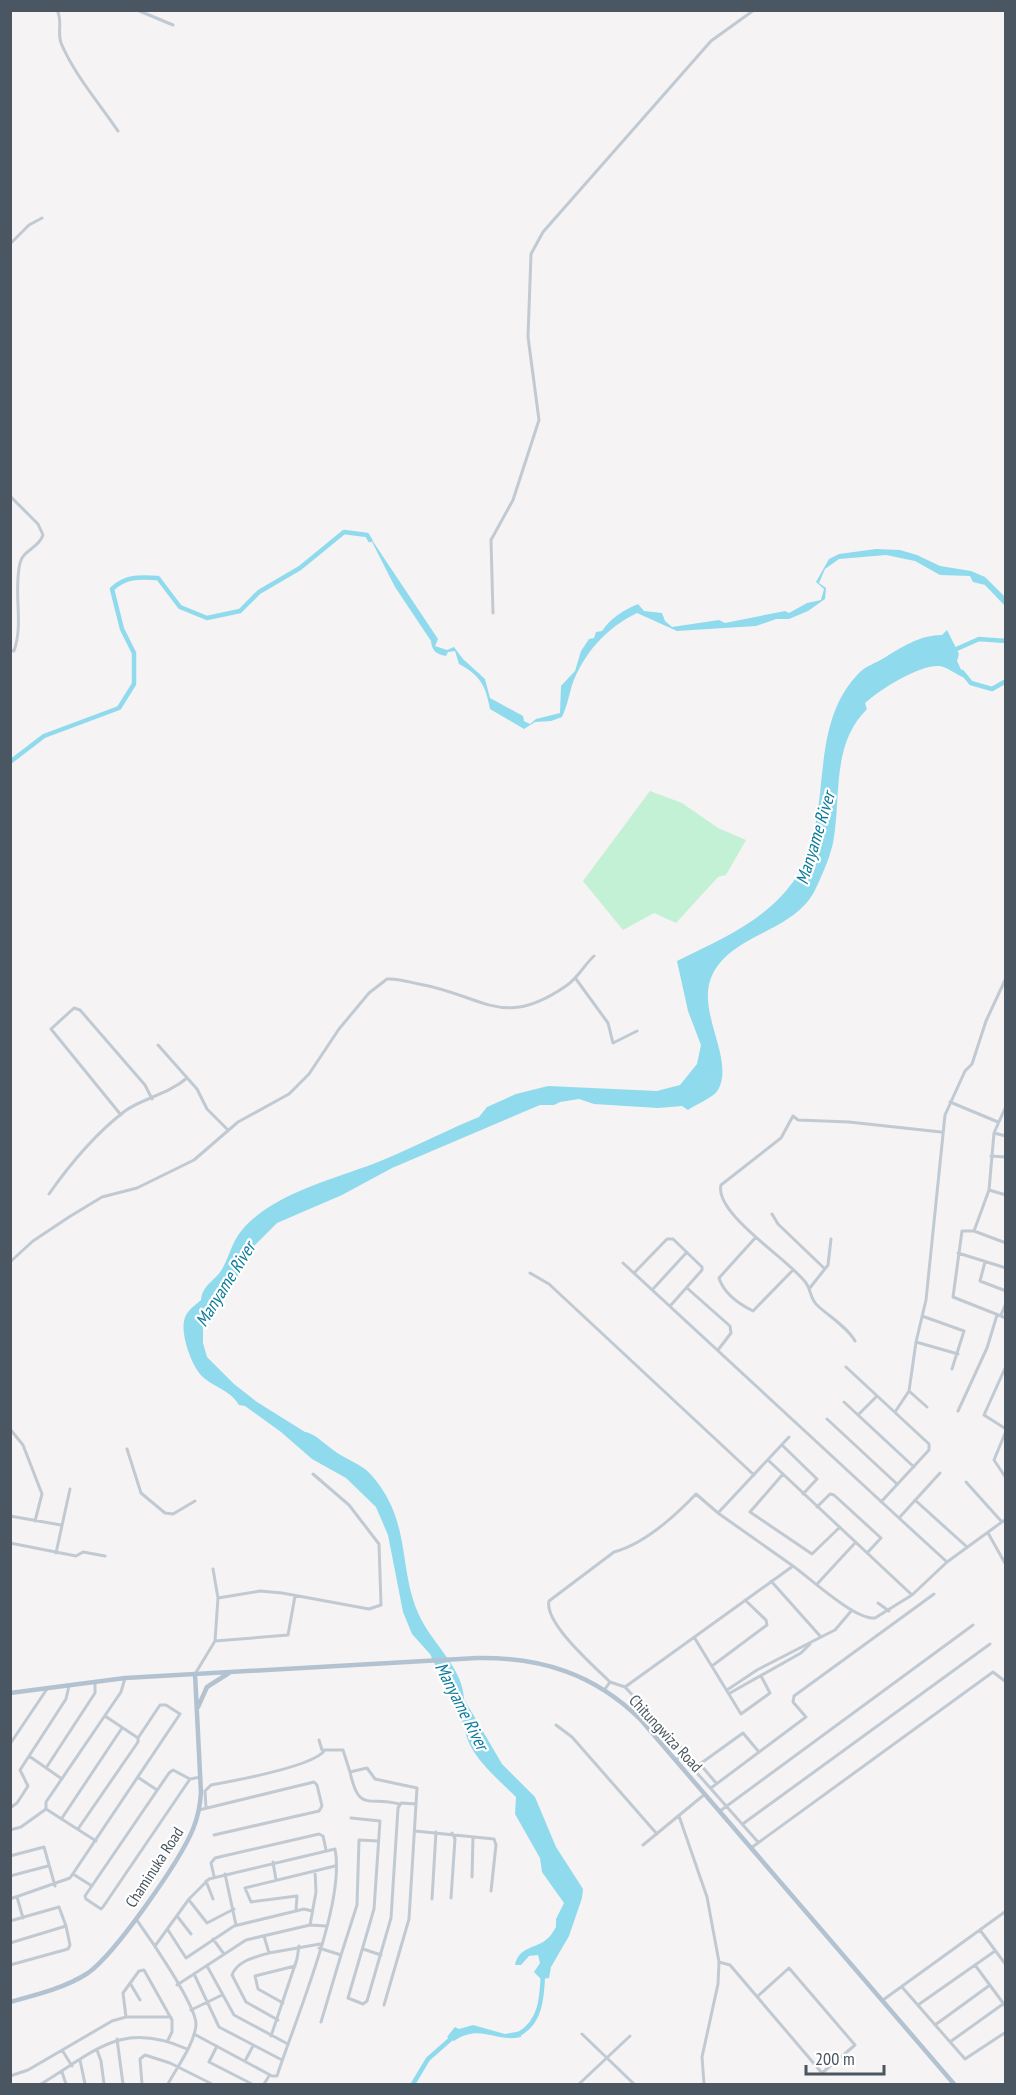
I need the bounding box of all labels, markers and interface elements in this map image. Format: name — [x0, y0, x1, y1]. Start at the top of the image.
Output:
water label: Manyame River — [790, 786, 841, 887]
water label: Manyame River — [190, 1235, 262, 1331]
water label: Manyame River — [430, 1658, 495, 1756]
street label: Chitungwiza Road — [625, 1690, 707, 1776]
street label: Chaminuka Road — [121, 1823, 187, 1911]
scale bar — [806, 2038, 884, 2076]
text: 200 m — [815, 2047, 855, 2070]

